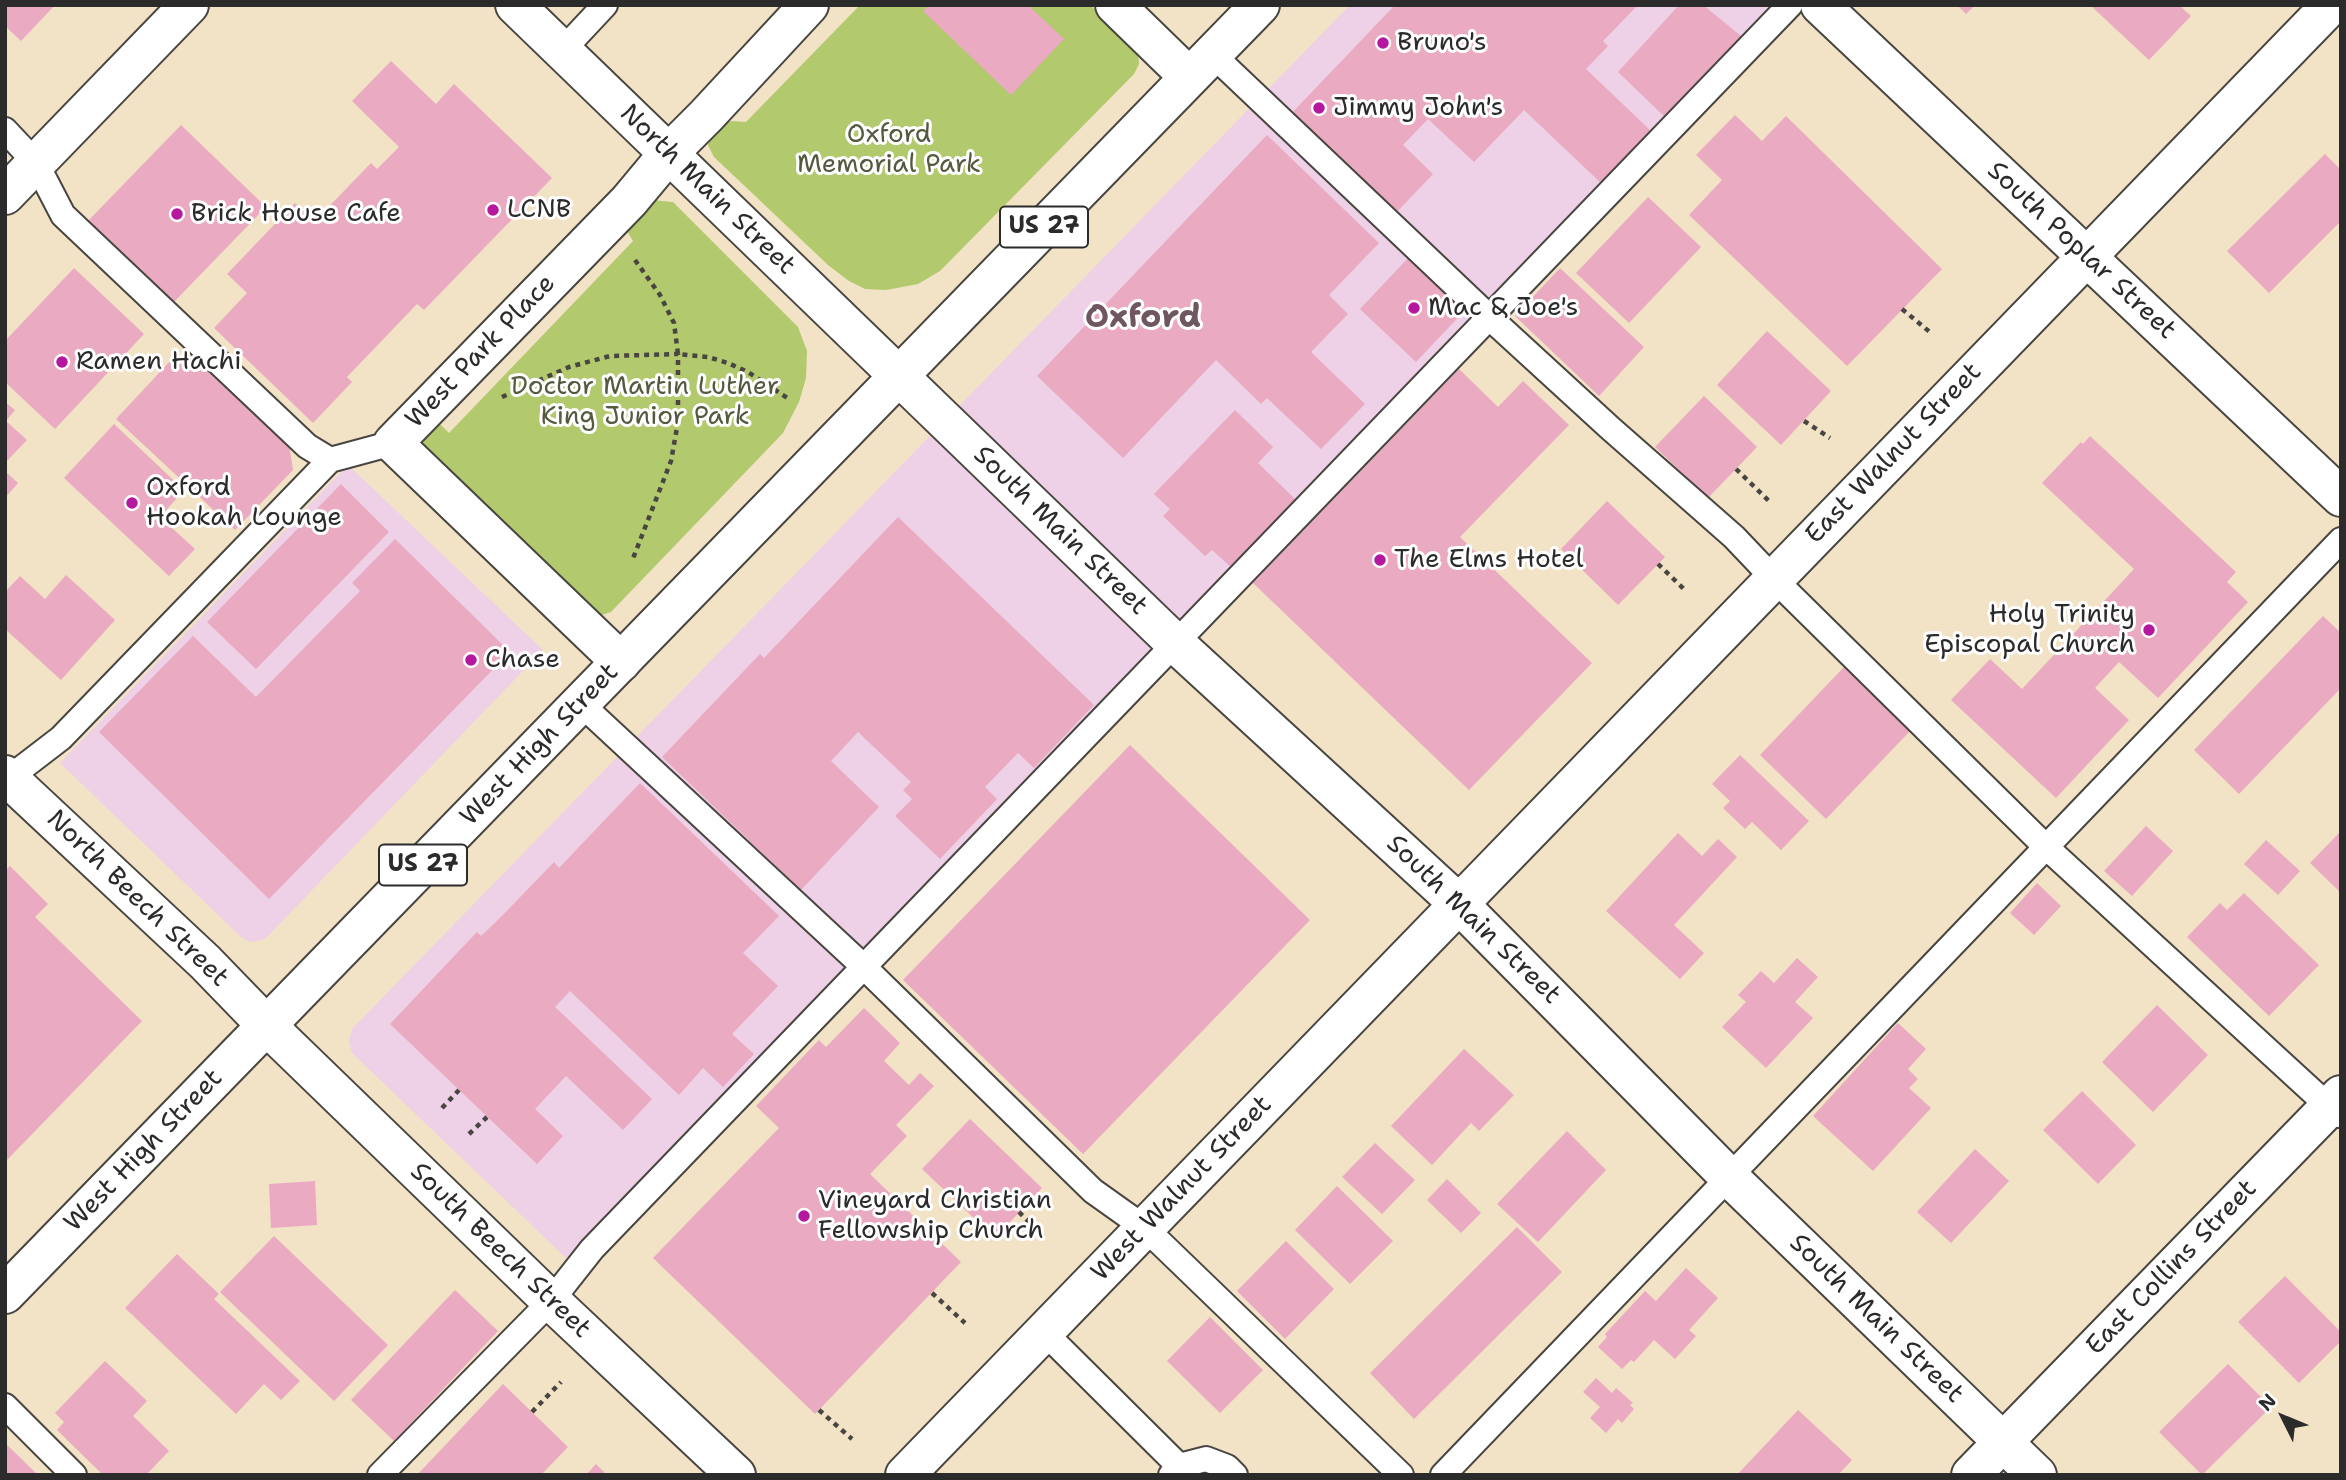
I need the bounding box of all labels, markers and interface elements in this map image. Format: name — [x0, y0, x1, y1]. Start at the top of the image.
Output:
place label: Bruno's — [1397, 27, 1487, 59]
marker: Bruno's — [1375, 35, 1391, 51]
place label: Jimmy John's — [1333, 92, 1503, 124]
street label: North Main Street — [613, 98, 801, 282]
marker: Jimmy John's — [1311, 100, 1327, 116]
park label: Oxford Memorial Park — [797, 119, 981, 180]
street label: South Poplar Street — [1980, 156, 2182, 346]
place label: LCNB — [507, 194, 571, 226]
place label: Brick House Cafe — [191, 198, 401, 230]
marker: LCNB — [485, 202, 501, 218]
marker: Brick House Cafe — [169, 206, 185, 222]
road number: US 27 — [1000, 207, 1088, 248]
street label: West Park Place — [400, 269, 562, 435]
place label: Mac & Joe's — [1428, 292, 1578, 324]
district label: Oxford — [1085, 298, 1201, 338]
marker: Mac & Joe's — [1406, 300, 1422, 316]
place label: Ramen Hachi — [76, 346, 242, 378]
marker: Ramen Hachi — [54, 354, 70, 370]
street label: East Walnut Street — [1800, 357, 1988, 551]
park label: Doctor Martin Luther King Junior Park — [511, 371, 779, 432]
street label: South Main Street — [966, 440, 1154, 622]
place label: Oxford Hookah Lounge — [146, 472, 342, 534]
marker: Oxford Hookah Lounge — [124, 495, 140, 511]
place label: The Elms Hotel — [1394, 544, 1584, 576]
marker: The Elms Hotel — [1372, 552, 1388, 568]
place label: Holy Trinity Episcopal Church — [1924, 599, 2135, 660]
marker: Holy Trinity Episcopal Church — [2141, 622, 2157, 638]
place label: Chase — [485, 644, 560, 676]
marker: Chase — [463, 652, 479, 668]
street label: West High Street — [454, 657, 626, 833]
street label: North Beech Street — [40, 804, 234, 994]
street label: South Main Street — [1379, 829, 1567, 1011]
road number: US 27 — [379, 844, 467, 886]
street label: West High Street — [58, 1063, 230, 1239]
street label: West Walnut Street — [1085, 1090, 1279, 1288]
street label: South Beech Street — [403, 1157, 597, 1345]
street label: East Collins Street — [2080, 1174, 2264, 1362]
place label: Vineyard Christian Fellowship Church — [818, 1185, 1052, 1246]
marker: Vineyard Christian Fellowship Church — [796, 1208, 812, 1224]
street label: South Main Street — [1782, 1228, 1970, 1410]
north arrow — [2248, 1382, 2318, 1452]
text: N — [2253, 1388, 2282, 1416]

